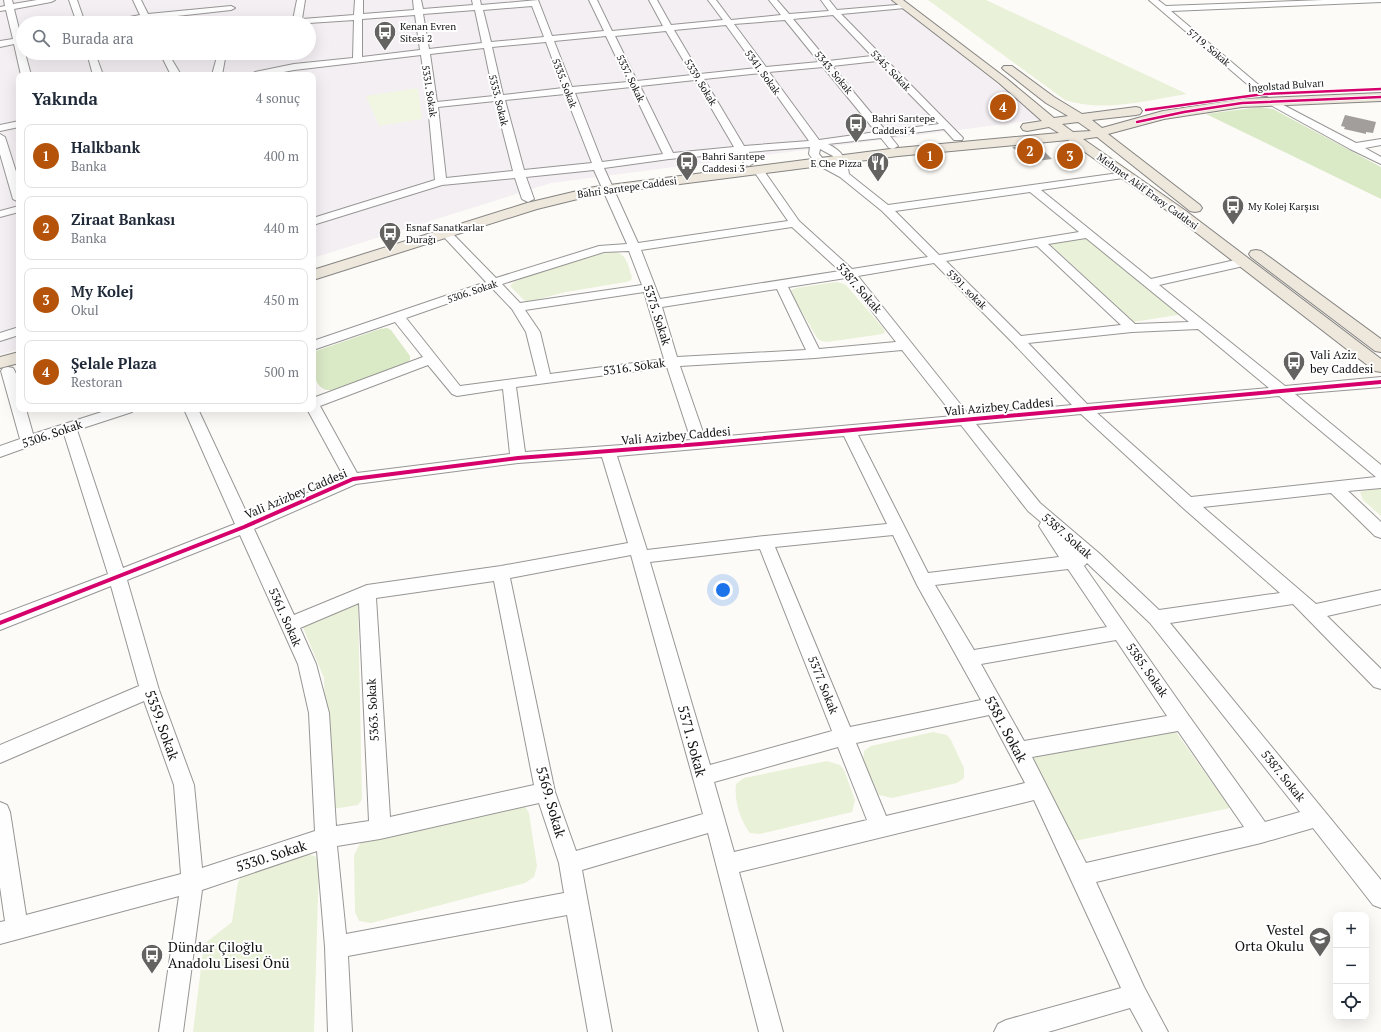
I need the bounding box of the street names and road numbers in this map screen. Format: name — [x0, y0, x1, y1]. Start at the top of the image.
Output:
street label: 5719. Sokak — [1184, 26, 1234, 70]
street label: 5341. Sokak — [742, 47, 784, 98]
street label: 5345. Sokak — [868, 47, 914, 94]
street label: 5343. Sokak — [812, 48, 856, 97]
street label: 5337. Sokak — [613, 52, 648, 105]
street label: 5335. Sokak — [549, 56, 580, 111]
street label: 5339. Sokak — [682, 56, 720, 109]
street label: 5331. Sokak — [419, 64, 440, 119]
street label: 5333. Sokak — [486, 73, 511, 128]
street label: İngolstad Bulvarı — [1248, 76, 1324, 95]
street label: Mehmet Akif Ersoy Caddesi — [1095, 150, 1201, 232]
street label: Bahri Sarıtepe Caddesi — [576, 174, 678, 201]
street label: 5387. Sokak — [833, 259, 886, 316]
street label: 5391. sokak — [944, 267, 990, 313]
street label: 5306. Sokak — [445, 277, 500, 306]
street label: 5375. Sokak — [641, 283, 675, 348]
street label: 5316. Sokak — [602, 355, 667, 378]
street label: Vali Azizbey Caddesi — [943, 394, 1055, 419]
street label: 5306. Sokak — [20, 416, 85, 451]
street label: Vali Azizbey Caddesi — [620, 423, 732, 448]
street label: Vali Azizbey Caddesi — [242, 465, 350, 522]
street label: 5387. Sokak — [1039, 510, 1096, 562]
street label: 5361. Sokak — [266, 585, 305, 649]
street label: 5385. Sokak — [1123, 640, 1172, 700]
street label: 5377. Sokak — [805, 653, 842, 717]
street label: 5363. Sokak — [363, 677, 382, 742]
street label: 5359. Sokak — [141, 687, 184, 763]
street label: 5381. Sokak — [981, 692, 1032, 766]
street label: 5371. Sokak — [674, 703, 711, 780]
street label: 5387. Sokak — [1258, 747, 1309, 805]
street label: 5369. Sokak — [532, 764, 571, 840]
street label: 5330. Sokak — [233, 835, 309, 876]

